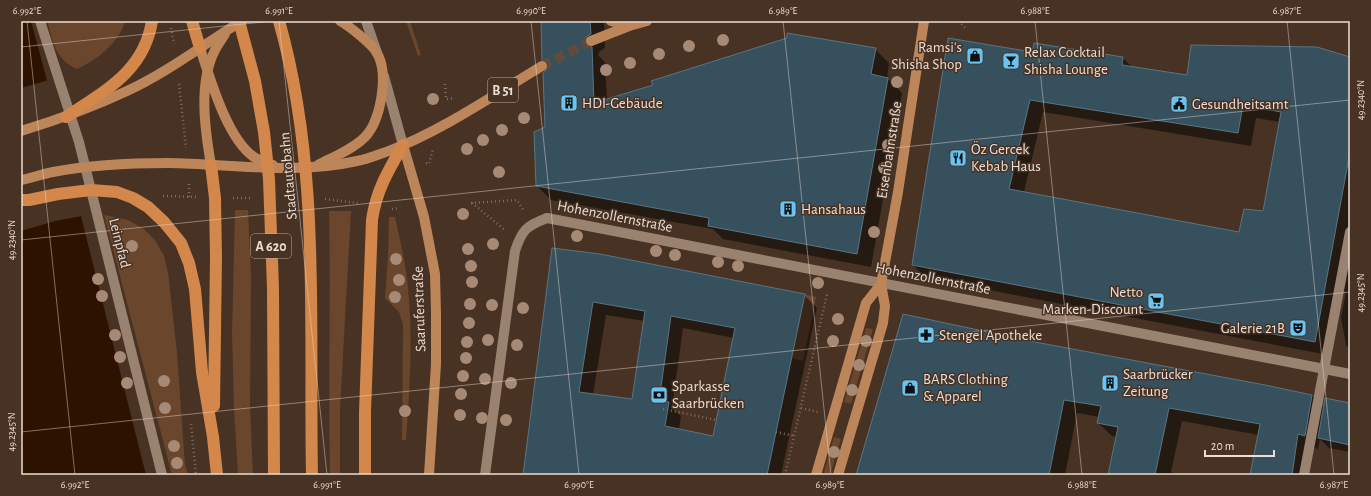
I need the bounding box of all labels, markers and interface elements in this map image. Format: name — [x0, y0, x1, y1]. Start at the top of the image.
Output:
text: 6.992°E — [13, 6, 42, 16]
text: 6.991°E — [265, 6, 293, 16]
text: 6.990°E — [516, 6, 546, 16]
text: 6.989°E — [769, 6, 798, 16]
text: 6.988°E — [1021, 6, 1050, 16]
text: 6.987°E — [1273, 6, 1301, 16]
place label: Ramsi's Shisha Shop — [891, 40, 962, 72]
place label: Relax Cocktail Shisha Lounge — [1024, 45, 1108, 77]
shop icon: Ramsi's Shisha Shop — [965, 46, 985, 66]
bar icon: Relax Cocktail Shisha Lounge — [1001, 51, 1021, 71]
road number: B 51 — [488, 78, 518, 102]
text: 49.2340°N — [1356, 80, 1366, 120]
building icon: HDI-Gebäude — [559, 93, 579, 113]
public building icon: Gesundheitsamt — [1169, 94, 1189, 114]
place label: HDI-Gebäude — [582, 96, 663, 111]
place label: Gesundheitsamt — [1192, 97, 1289, 112]
street label: Eisenbahnstraße — [874, 100, 905, 200]
street label: Stadtautobahn — [277, 132, 300, 220]
place label: Öz Gercek Kebab Haus — [971, 140, 1041, 174]
restaurant icon: Öz Gercek Kebab Haus — [948, 148, 968, 168]
street label: Hohenzollernstraße — [556, 198, 674, 235]
building icon: Hansahaus — [778, 199, 798, 219]
place label: Hansahaus — [801, 202, 866, 217]
street label: Leinpfad — [106, 217, 133, 270]
text: 49.2340°N — [7, 220, 17, 260]
road number: A 620 — [251, 234, 291, 258]
street label: Hohenzollernstraße — [874, 260, 992, 297]
street label: Saaruferstraße — [410, 266, 428, 352]
text: 49.2345°N — [1356, 273, 1366, 313]
place label: Netto Marken-Discount — [1042, 285, 1143, 317]
supermarket icon: Netto Marken-Discount — [1146, 291, 1166, 311]
theatre icon: Galerie 21B — [1288, 318, 1308, 338]
place label: Galerie 21B — [1221, 321, 1285, 336]
pharmacy icon: Stengel Apotheke — [916, 325, 936, 345]
place label: Stengel Apotheke — [939, 328, 1042, 343]
place label: Saarbrücker Zeitung — [1123, 367, 1193, 399]
place label: BARS Clothing & Apparel — [923, 372, 1008, 404]
building icon: Saarbrücker Zeitung — [1100, 373, 1120, 393]
shop icon: BARS Clothing & Apparel — [900, 378, 920, 398]
place label: Sparkasse Saarbrücken — [672, 379, 744, 411]
bank icon: Sparkasse Saarbrücken — [649, 385, 669, 405]
text: 49.2345°N — [7, 412, 17, 452]
scale bar — [1205, 432, 1274, 458]
text: 20 m — [1211, 440, 1234, 452]
text: 6.992°E — [61, 480, 90, 490]
text: 6.991°E — [313, 480, 341, 490]
text: 6.990°E — [564, 480, 594, 490]
text: 6.989°E — [816, 480, 845, 490]
text: 6.988°E — [1068, 480, 1097, 490]
text: 6.987°E — [1320, 480, 1348, 490]

